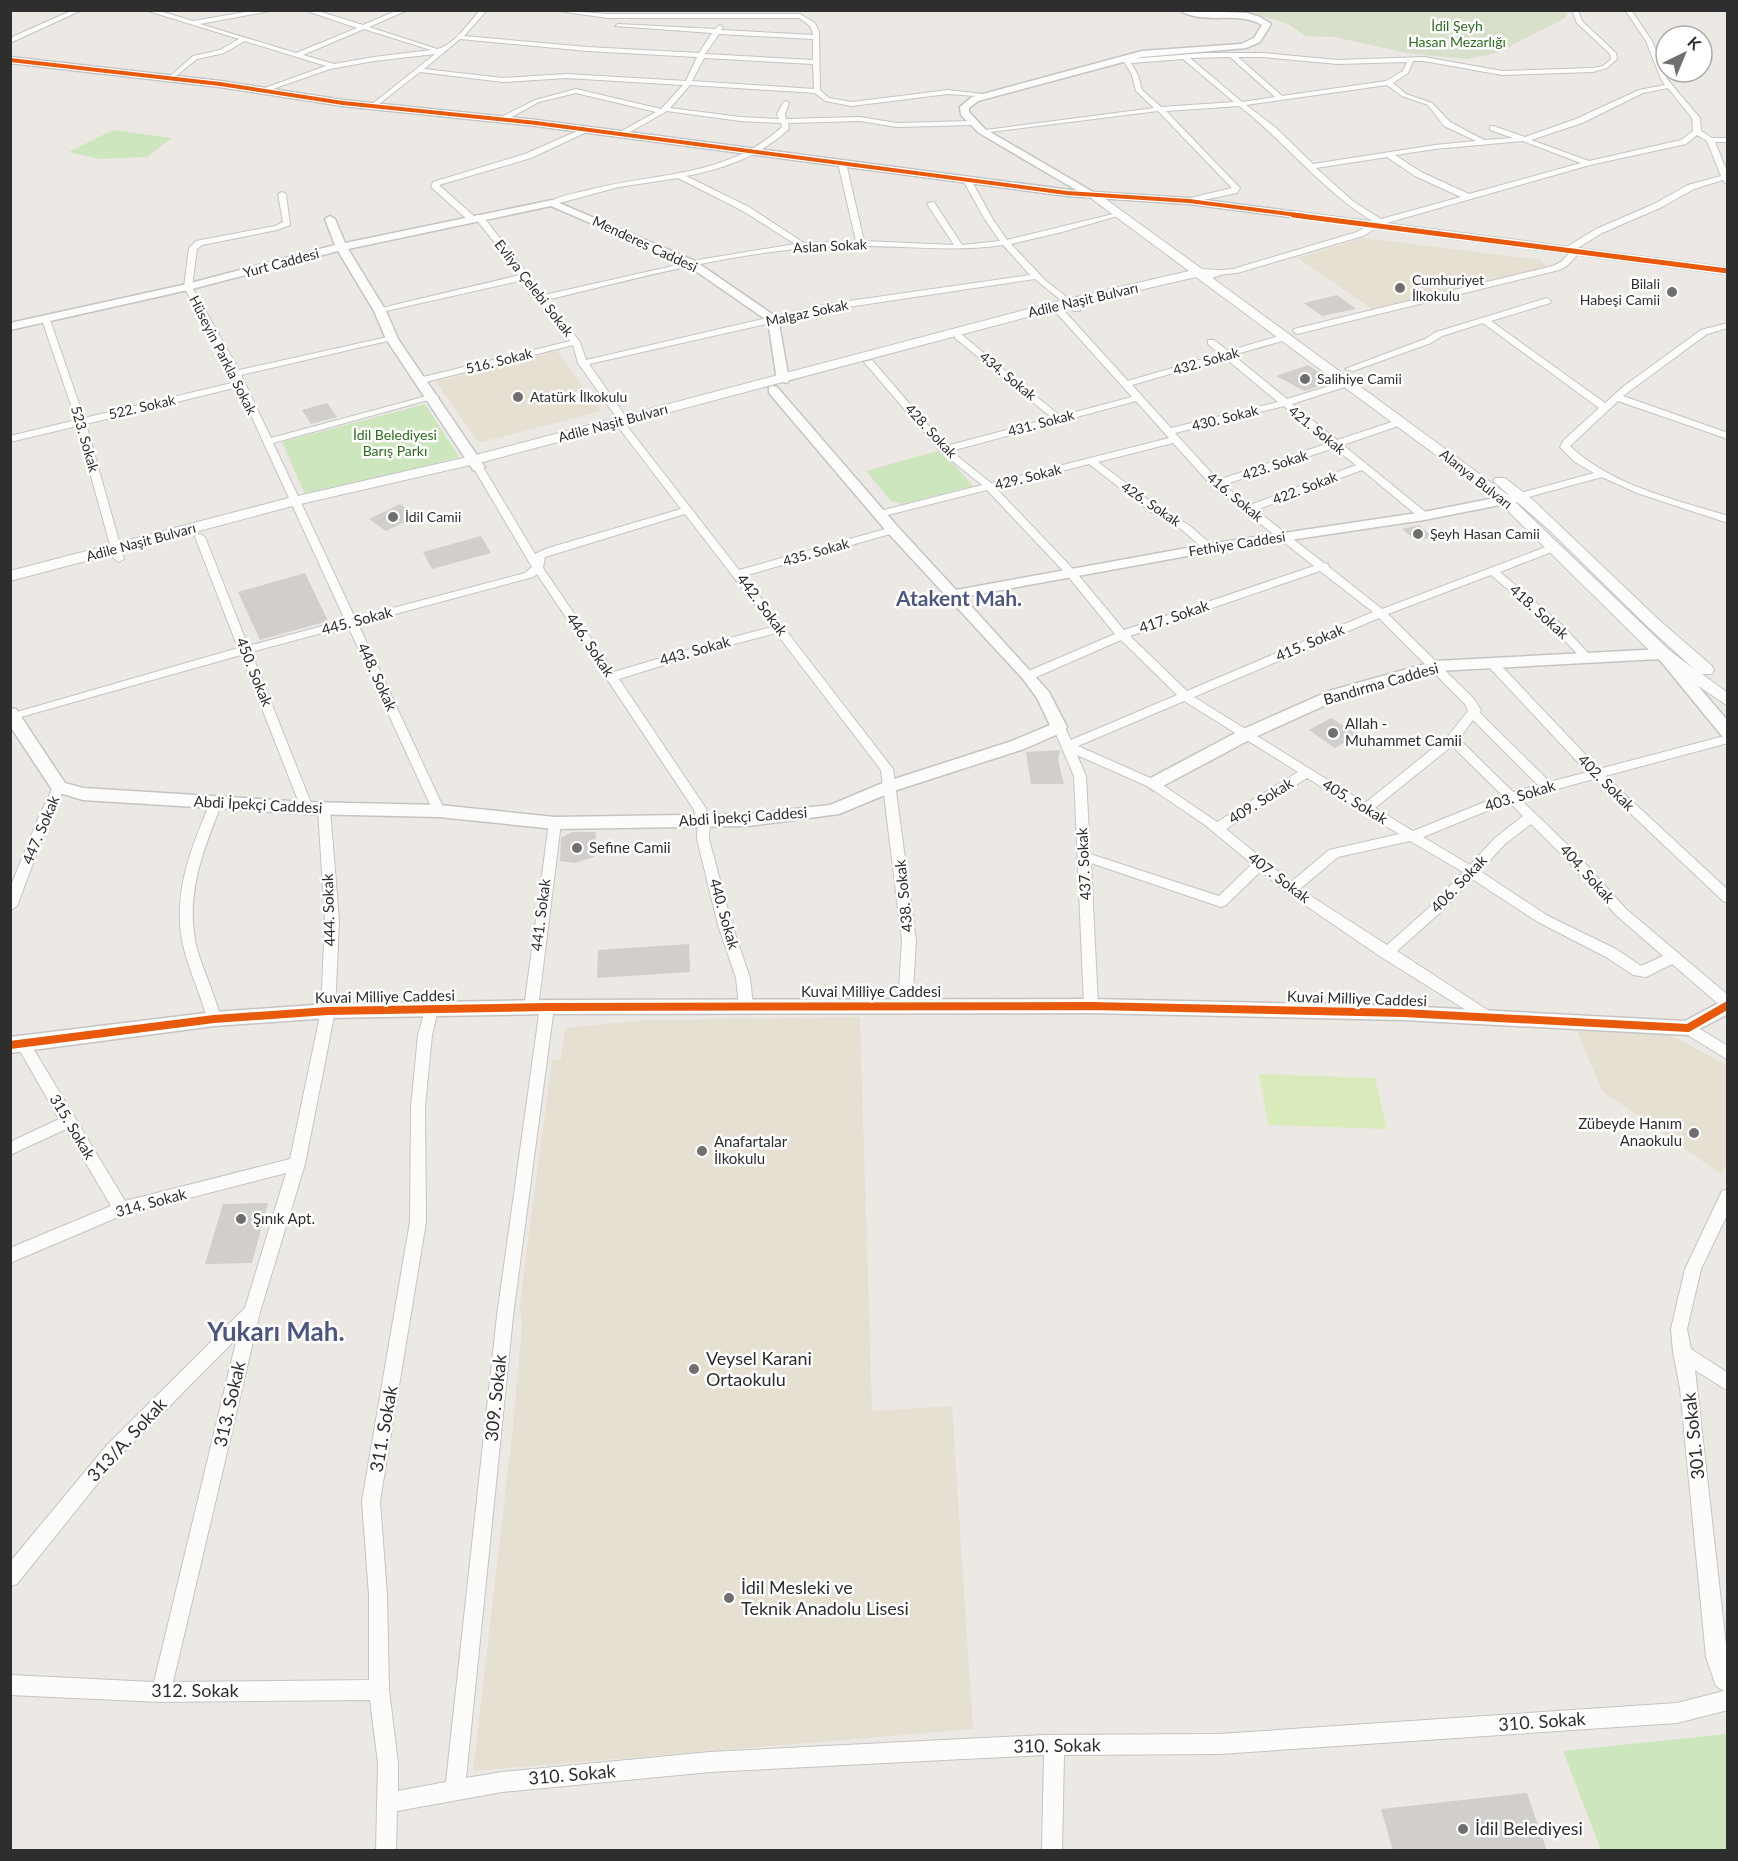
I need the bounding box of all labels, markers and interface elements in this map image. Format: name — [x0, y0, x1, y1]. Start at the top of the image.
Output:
park label: İdil Şeyh Hasan Mezarlığı — [1408, 17, 1506, 50]
north arrow — [1654, 24, 1714, 84]
text: K — [1684, 32, 1706, 54]
street label: Menderes Caddesi — [590, 212, 700, 275]
street label: Aslan Sokak — [793, 235, 868, 256]
street label: Evliya Çelebi Sokak — [491, 236, 578, 340]
street label: Yurt Caddesi — [241, 244, 321, 281]
place label: Cumhuriyet İlkokulu — [1412, 271, 1484, 304]
place label: Bilali Habeşi Camii — [1580, 275, 1660, 308]
street label: Adile Naşit Bulvarı — [1026, 279, 1140, 320]
marker: Cumhuriyet İlkokulu — [1393, 281, 1407, 295]
marker: Bilali Habeşi Camii — [1665, 285, 1679, 299]
street label: Hüseyin Parkla Sokak — [186, 292, 261, 418]
street label: Malgaz Sokak — [764, 295, 851, 330]
street label: 432. Sokak — [1171, 343, 1242, 378]
street label: 516. Sokak — [464, 344, 535, 377]
street label: 434. Sokak — [977, 348, 1041, 404]
place label: Salihiye Camii — [1317, 370, 1402, 387]
marker: Salihiye Camii — [1298, 372, 1312, 386]
place label: Atatürk İlkokulu — [530, 388, 627, 405]
street label: 522. Sokak — [107, 390, 178, 422]
marker: Atatürk İlkokulu — [511, 390, 525, 404]
street label: Adile Naşit Bulvarı — [556, 400, 670, 445]
street label: 428. Sokak — [902, 400, 961, 462]
street label: 430. Sokak — [1190, 401, 1261, 434]
street label: 421. Sokak — [1286, 402, 1350, 458]
street label: 523. Sokak — [68, 404, 103, 475]
street label: 431. Sokak — [1006, 405, 1077, 440]
park label: İdil Belediyesi Barış Parkı — [353, 426, 437, 459]
street label: Alanya Bulvarı — [1437, 445, 1516, 512]
street label: 423. Sokak — [1240, 446, 1311, 483]
street label: 429. Sokak — [993, 460, 1064, 493]
street label: 422. Sokak — [1270, 467, 1340, 508]
street label: 416. Sokak — [1204, 468, 1267, 526]
street label: 426. Sokak — [1118, 478, 1185, 530]
place label: İdil Camii — [405, 508, 461, 525]
marker: İdil Camii — [386, 510, 400, 524]
street label: Adile Naşit Bulvarı — [84, 519, 198, 564]
place label: Şeyh Hasan Camii — [1430, 525, 1540, 542]
street label: Fethiye Caddesi — [1187, 527, 1286, 560]
marker: Şeyh Hasan Camii — [1411, 527, 1425, 541]
street label: 435. Sokak — [781, 534, 852, 569]
street label: 442. Sokak — [734, 570, 792, 639]
street label: 418. Sokak — [1507, 580, 1573, 643]
district label: Atakent Mah. — [895, 585, 1022, 610]
street label: 417. Sokak — [1136, 596, 1211, 636]
street label: 445. Sokak — [319, 602, 395, 638]
street label: 446. Sokak — [563, 609, 619, 680]
street label: 415. Sokak — [1273, 619, 1347, 665]
street label: 443. Sokak — [657, 631, 733, 669]
street label: 450. Sokak — [233, 635, 277, 709]
street label: 448. Sokak — [354, 640, 402, 714]
street label: Bandırma Caddesi — [1321, 658, 1440, 708]
place label: Allah - Muhammet Camii — [1345, 714, 1462, 749]
marker: Allah - Muhammet Camii — [1326, 726, 1340, 740]
street label: 402. Sokak — [1575, 750, 1639, 815]
street label: 409. Sokak — [1225, 773, 1296, 827]
street label: 405. Sokak — [1320, 775, 1392, 828]
street label: 403. Sokak — [1482, 776, 1557, 814]
street label: 447. Sokak — [18, 792, 63, 867]
street label: Abdi İpekçi Caddesi — [193, 792, 323, 816]
street label: Abdi İpekçi Caddesi — [678, 803, 808, 829]
street label: 437. Sokak — [1072, 827, 1094, 901]
place label: Sefine Camii — [589, 838, 671, 856]
street label: 404. Sokak — [1557, 840, 1619, 907]
marker: Sefine Camii — [570, 841, 584, 855]
street label: 407. Sokak — [1245, 848, 1314, 907]
street label: 406. Sokak — [1427, 851, 1490, 916]
street label: 438. Sokak — [890, 859, 916, 933]
street label: 444. Sokak — [318, 873, 338, 947]
street label: 440. Sokak — [706, 876, 744, 952]
street label: 441. Sokak — [527, 877, 553, 952]
street label: Kuvai Milliye Caddesi — [801, 982, 941, 1000]
street label: Kuvai Milliye Caddesi — [315, 986, 455, 1006]
street label: Kuvai Milliye Caddesi — [1287, 987, 1427, 1009]
street label: 315. Sokak — [46, 1091, 100, 1163]
place label: Zübeyde Hanım Anaokulu — [1578, 1114, 1682, 1149]
marker: Zübeyde Hanım Anaokulu — [1687, 1126, 1701, 1140]
place label: Anafartalar İlkokulu — [714, 1132, 788, 1167]
marker: Anafartalar İlkokulu — [695, 1144, 709, 1158]
street label: 314. Sokak — [113, 1184, 189, 1220]
place label: Şınık Apt. — [253, 1209, 315, 1227]
marker: Şınık Apt. — [234, 1212, 248, 1226]
district label: Yukarı Mah. — [206, 1315, 345, 1347]
place label: Veysel Karani Ortaokulu — [706, 1347, 812, 1390]
street label: 309. Sokak — [480, 1352, 511, 1442]
street label: 313. Sokak — [208, 1358, 250, 1449]
marker: Veysel Karani Ortaokulu — [687, 1362, 701, 1376]
street label: 311. Sokak — [365, 1383, 402, 1474]
street label: 301. Sokak — [1677, 1391, 1709, 1481]
street label: 313/A. Sokak — [82, 1392, 171, 1486]
place label: İdil Mesleki ve Teknik Anadolu Lisesi — [741, 1576, 909, 1619]
marker: İdil Mesleki ve Teknik Anadolu Lisesi — [722, 1591, 736, 1605]
street label: 312. Sokak — [151, 1679, 240, 1701]
street label: 310. Sokak — [1498, 1707, 1587, 1735]
street label: 310. Sokak — [1013, 1733, 1102, 1757]
street label: 310. Sokak — [527, 1759, 617, 1789]
place label: İdil Belediyesi — [1475, 1817, 1583, 1839]
marker: İdil Belediyesi — [1456, 1822, 1470, 1836]

